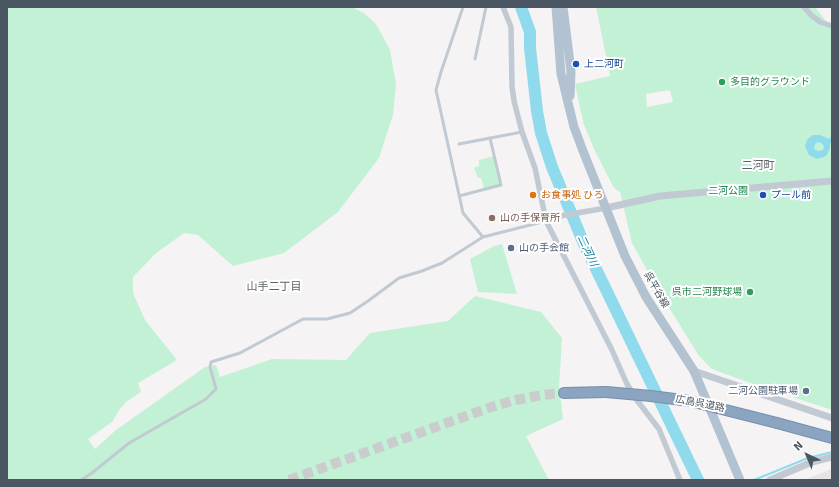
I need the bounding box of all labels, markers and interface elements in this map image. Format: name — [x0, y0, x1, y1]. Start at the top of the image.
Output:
place label: 上二河町 — [584, 58, 624, 70]
marker: 上二河町 — [571, 59, 581, 69]
place label: 多目的グラウンド — [730, 76, 810, 88]
marker: 多目的グラウンド — [717, 77, 727, 87]
district label: 二河町 — [742, 159, 774, 173]
park label: 二河公園 — [708, 185, 748, 197]
place label: お食事処 ひろ — [541, 189, 603, 201]
place label: プール前 — [771, 189, 811, 201]
marker: お食事処 ひろ — [528, 190, 538, 200]
marker: プール前 — [758, 190, 768, 200]
place label: 山の手保育所 — [500, 212, 560, 224]
marker: 山の手保育所 — [487, 213, 497, 223]
water label: 二河川 — [574, 233, 600, 269]
place label: 山の手会館 — [519, 242, 569, 254]
marker: 山の手会館 — [506, 243, 516, 253]
street label: 呉平谷線 — [641, 270, 671, 310]
district label: 山手二丁目 — [247, 280, 301, 294]
place label: 呉市二河野球場 — [672, 286, 742, 298]
marker: 呉市二河野球場 — [745, 287, 755, 297]
place label: 二河公園駐車場 — [728, 385, 798, 397]
marker: 二河公園駐車場 — [801, 386, 811, 396]
street label: 広島呉道路 — [674, 393, 726, 415]
north arrow — [787, 435, 827, 475]
text: N — [791, 439, 806, 453]

